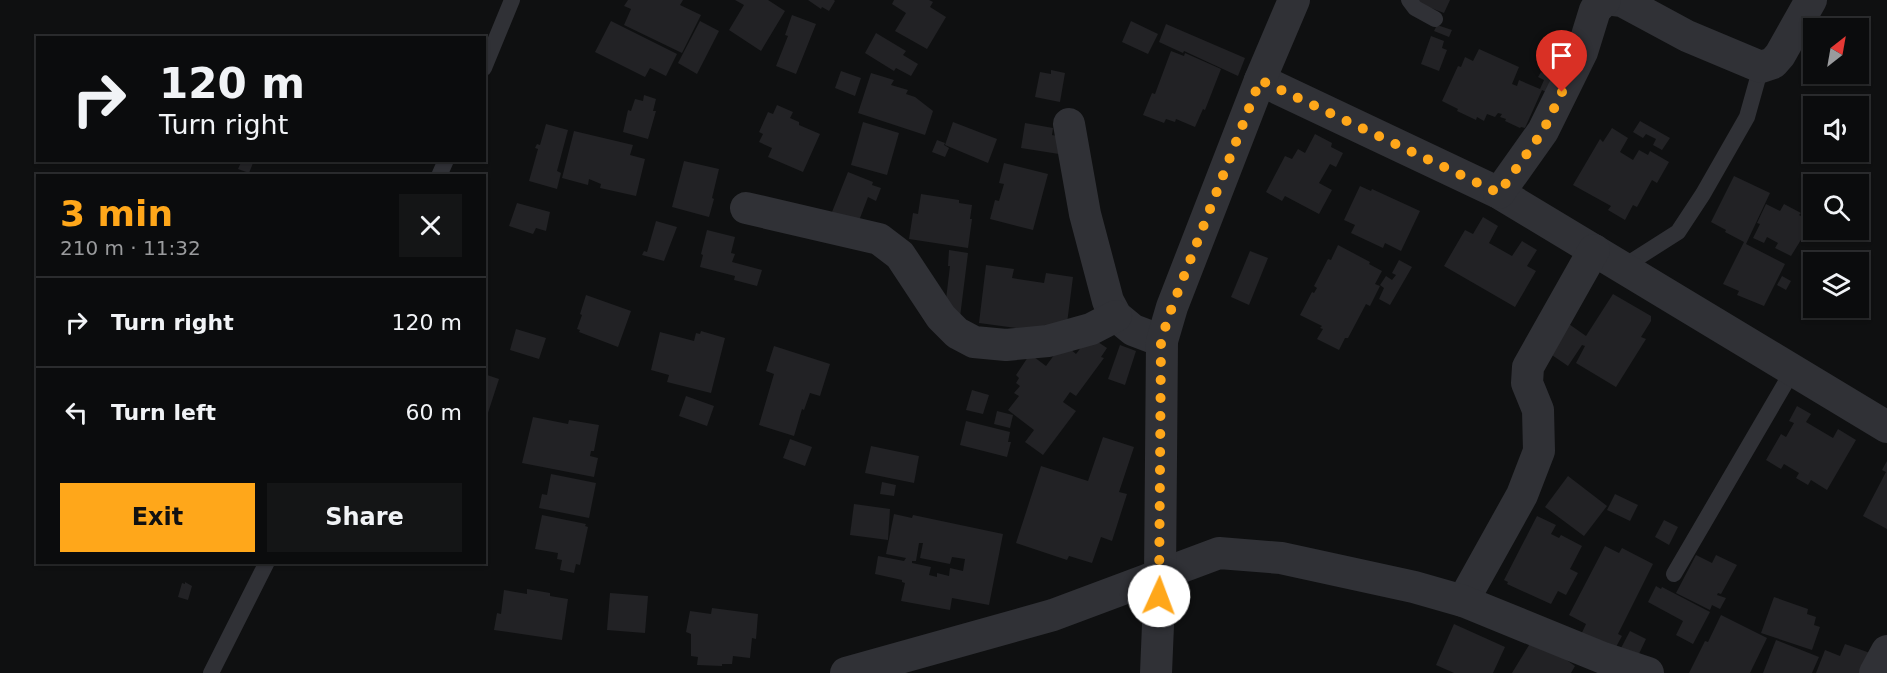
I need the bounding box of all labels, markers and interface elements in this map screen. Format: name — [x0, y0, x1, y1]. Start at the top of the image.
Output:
north arrow — [1803, 18, 1869, 84]
map controls — [1803, 18, 1869, 318]
pin — [1536, 30, 1587, 92]
icon: arrive — [1545, 39, 1578, 72]
text: 120 m — [159, 59, 305, 108]
icon: right — [60, 60, 138, 138]
button: sound — [1803, 96, 1869, 162]
text: Turn right — [159, 109, 288, 140]
button: search — [1803, 174, 1869, 240]
text: 3 min — [60, 193, 173, 234]
button: close — [399, 194, 462, 257]
text: 210 m · 11:32 — [60, 236, 201, 260]
button: layers — [1803, 252, 1869, 318]
icon: right — [60, 306, 93, 339]
text: Turn right — [111, 310, 234, 335]
text: 120 m — [392, 310, 462, 335]
icon: left — [60, 396, 93, 429]
text: Turn left — [111, 400, 216, 425]
text: 60 m — [406, 400, 462, 425]
button: Exit — [60, 483, 255, 552]
button: Share — [267, 483, 462, 552]
position arrow — [1127, 564, 1191, 628]

